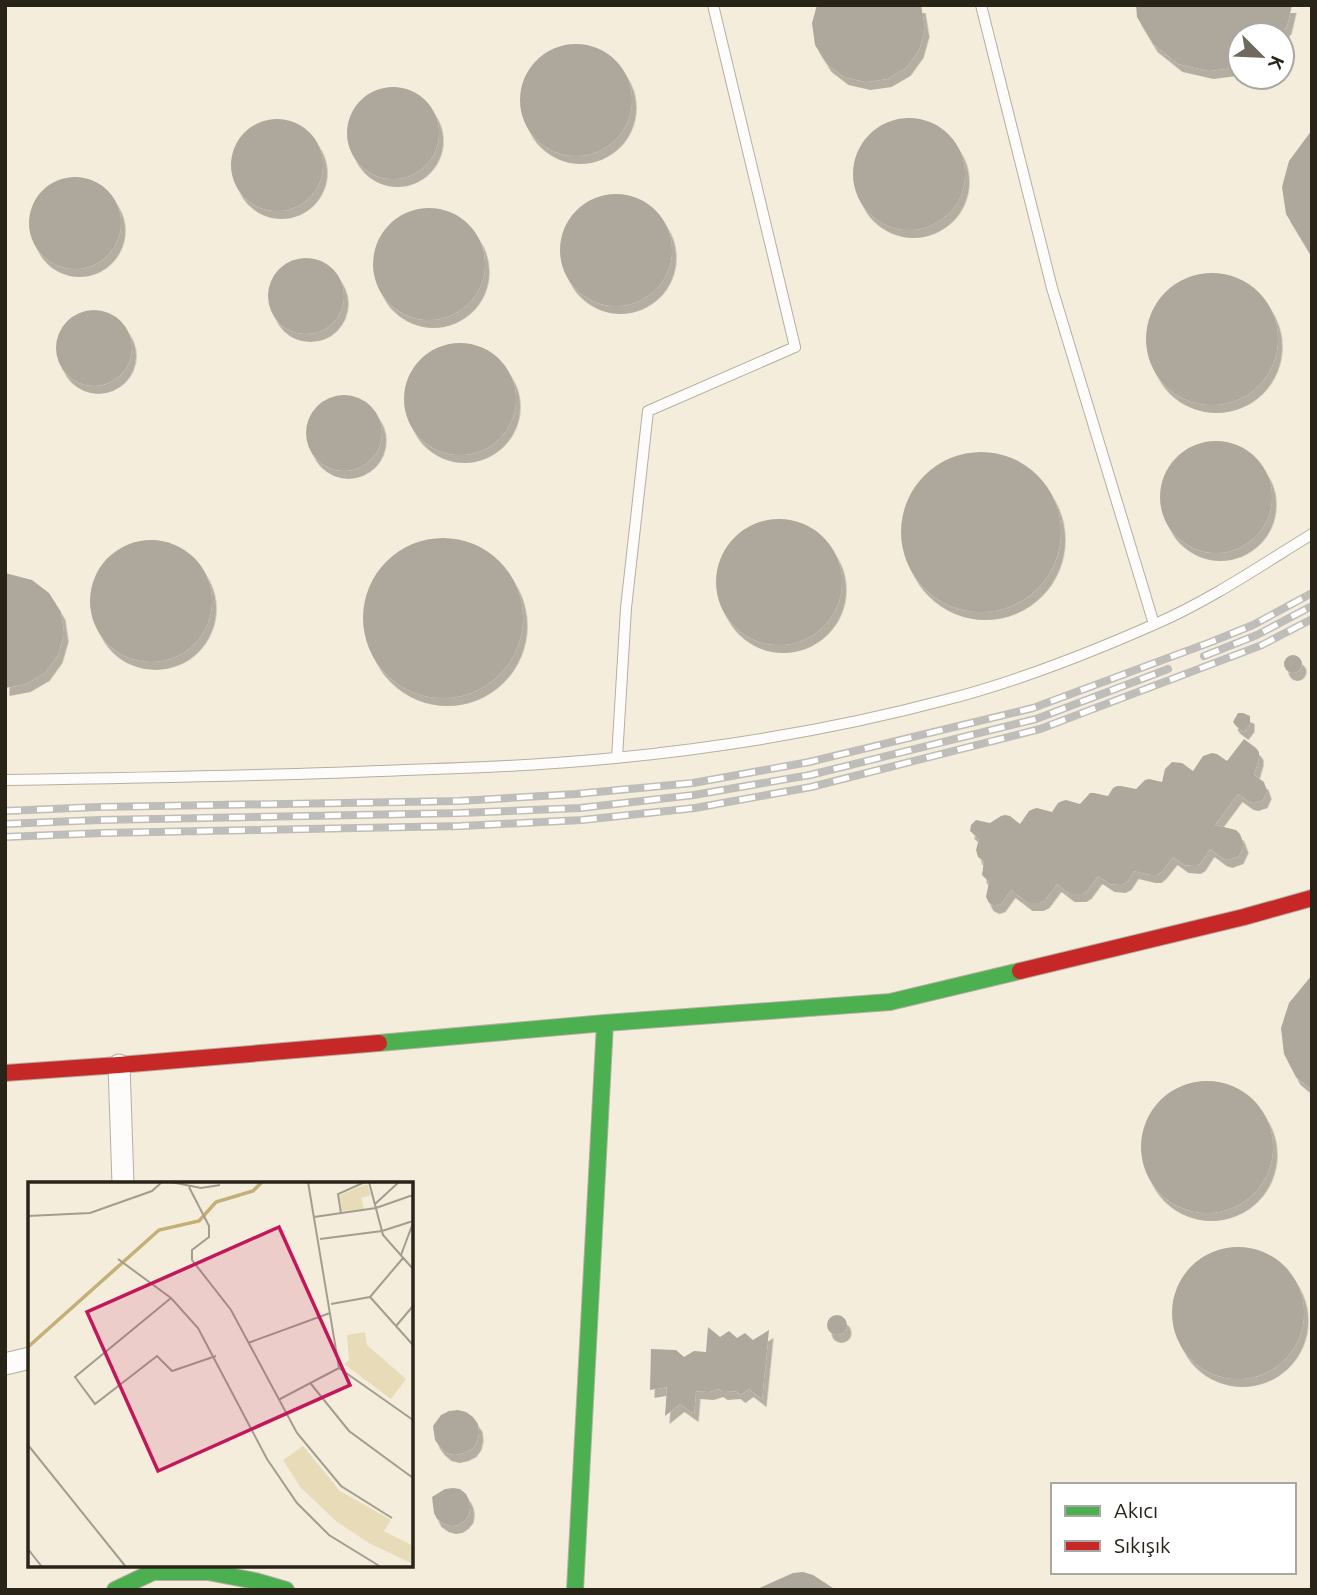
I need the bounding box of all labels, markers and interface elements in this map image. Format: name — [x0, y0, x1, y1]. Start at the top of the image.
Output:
north arrow — [1226, 21, 1296, 91]
text: K — [1264, 53, 1289, 73]
inset map — [28, 1182, 413, 1567]
legend — [1051, 1483, 1296, 1574]
text: Akıcı — [1114, 1498, 1158, 1522]
text: Sıkışık — [1114, 1533, 1171, 1557]

